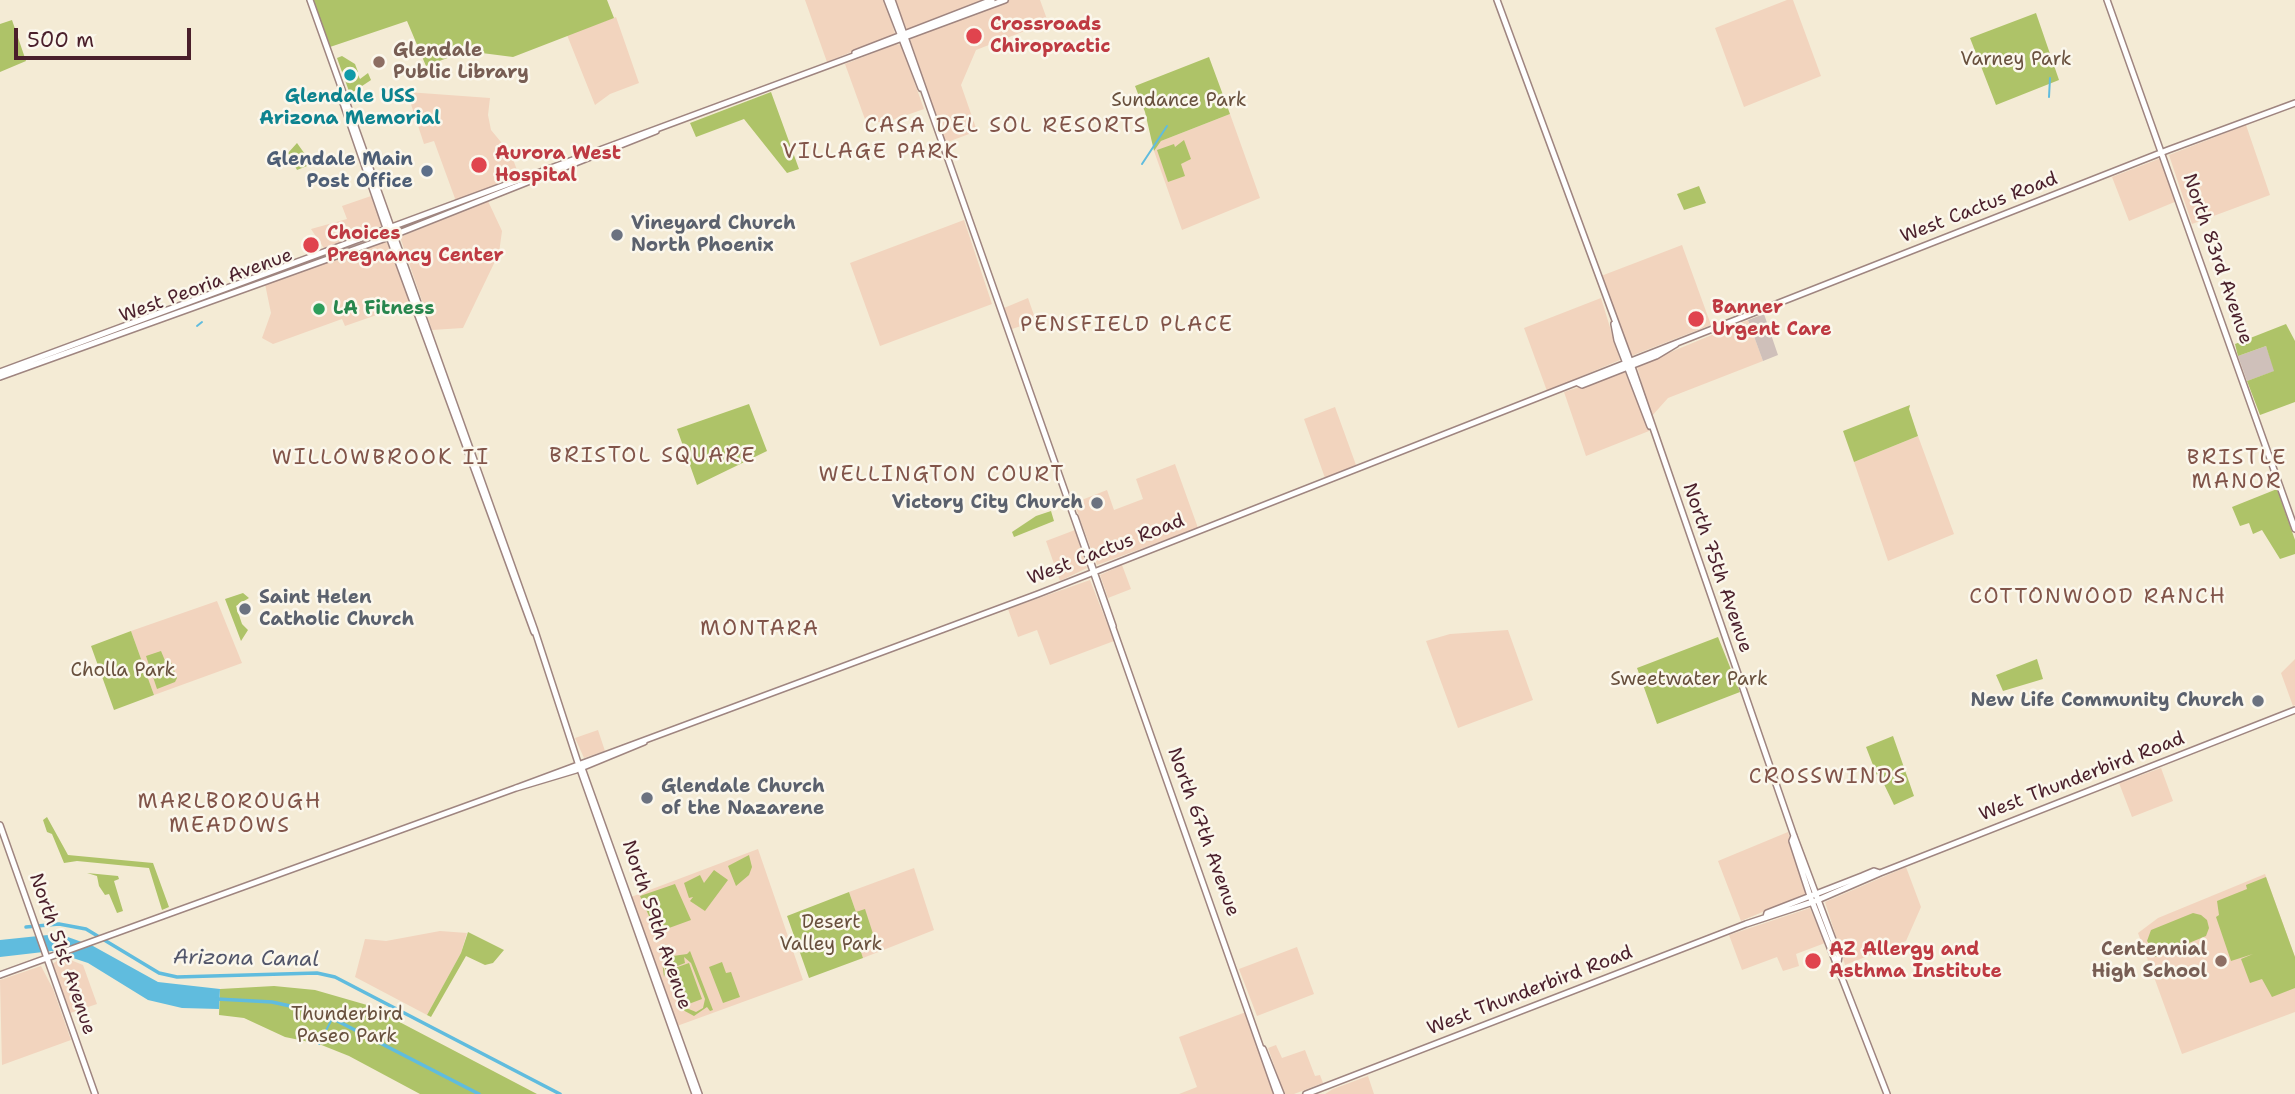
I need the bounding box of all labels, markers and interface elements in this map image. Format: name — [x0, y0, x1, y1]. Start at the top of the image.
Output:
scale bar — [18, 14, 194, 58]
place label: Crossroads Chiropractic — [990, 14, 1110, 58]
text: 500 m — [27, 26, 94, 54]
marker: Crossroads Chiropractic — [964, 26, 984, 46]
place label: Glendale Public Library — [393, 40, 529, 84]
park label: Varney Park — [1960, 49, 2072, 71]
marker: Glendale Public Library — [371, 54, 387, 70]
marker: Glendale USS Arizona Memorial — [342, 67, 358, 83]
place label: Glendale USS Arizona Memorial — [259, 86, 441, 130]
park label: Sundance Park — [1111, 90, 1247, 112]
district label: CASA DEL SOL RESORTS — [867, 114, 1145, 140]
district label: VILLAGE PARK — [784, 140, 958, 166]
place label: Aurora West Hospital — [495, 143, 621, 187]
place label: Glendale Main Post Office — [266, 149, 413, 193]
marker: Aurora West Hospital — [469, 155, 489, 175]
marker: Glendale Main Post Office — [419, 163, 435, 179]
street label: West Cactus Road — [1897, 168, 2061, 248]
street label: North 83rd Avenue — [2177, 171, 2257, 347]
place label: Vineyard Church North Phoenix — [631, 213, 796, 257]
place label: Choices Pregnancy Center — [327, 223, 504, 267]
marker: Vineyard Church North Phoenix — [609, 227, 625, 243]
marker: Choices Pregnancy Center — [301, 235, 321, 255]
street label: West Peoria Avenue — [116, 244, 296, 328]
place label: Banner Urgent Care — [1712, 297, 1832, 341]
place label: LA Fitness — [333, 298, 434, 320]
marker: LA Fitness — [311, 301, 327, 317]
marker: Banner Urgent Care — [1686, 309, 1706, 329]
district label: PENSFIELD PLACE — [1022, 313, 1232, 339]
district label: BRISTOL SQUARE — [551, 444, 755, 470]
district label: WILLOWBROOK II — [274, 446, 488, 472]
district label: BRISTLE MANOR — [2188, 446, 2286, 496]
district label: WELLINGTON COURT — [820, 463, 1064, 489]
street label: North 75th Avenue — [1677, 480, 1757, 656]
place label: Victory City Church — [892, 492, 1083, 514]
marker: Victory City Church — [1089, 495, 1105, 511]
street label: West Cactus Road — [1024, 510, 1188, 590]
district label: COTTONWOOD RANCH — [1971, 585, 2225, 611]
place label: Saint Helen Catholic Church — [259, 587, 414, 631]
marker: Saint Helen Catholic Church — [237, 601, 253, 617]
district label: MONTARA — [701, 617, 819, 643]
park label: Cholla Park — [71, 660, 175, 682]
park label: Sweetwater Park — [1610, 669, 1768, 691]
place label: New Life Community Church — [1970, 690, 2244, 712]
marker: New Life Community Church — [2250, 693, 2266, 709]
street label: West Thunderbird Road — [1976, 727, 2188, 827]
street label: North 67th Avenue — [1162, 745, 1244, 919]
district label: CROSSWINDS — [1750, 765, 1906, 791]
place label: Glendale Church of the Nazarene — [661, 776, 825, 820]
district label: MARLBOROUGH MEADOWS — [139, 790, 321, 840]
marker: Glendale Church of the Nazarene — [639, 790, 655, 806]
street label: North 59th Avenue — [616, 837, 696, 1013]
street label: North 51st Avenue — [24, 870, 100, 1038]
park label: Desert Valley Park — [780, 912, 882, 956]
place label: AZ Allergy and Asthma Institute — [1829, 939, 2002, 983]
place label: Centennial High School — [2091, 939, 2207, 983]
street label: West Thunderbird Road — [1424, 941, 1636, 1041]
water label: Arizona Canal — [173, 945, 319, 973]
marker: AZ Allergy and Asthma Institute — [1803, 951, 1823, 971]
marker: Centennial High School — [2213, 953, 2229, 969]
park label: Thunderbird Paseo Park — [291, 1004, 403, 1048]

